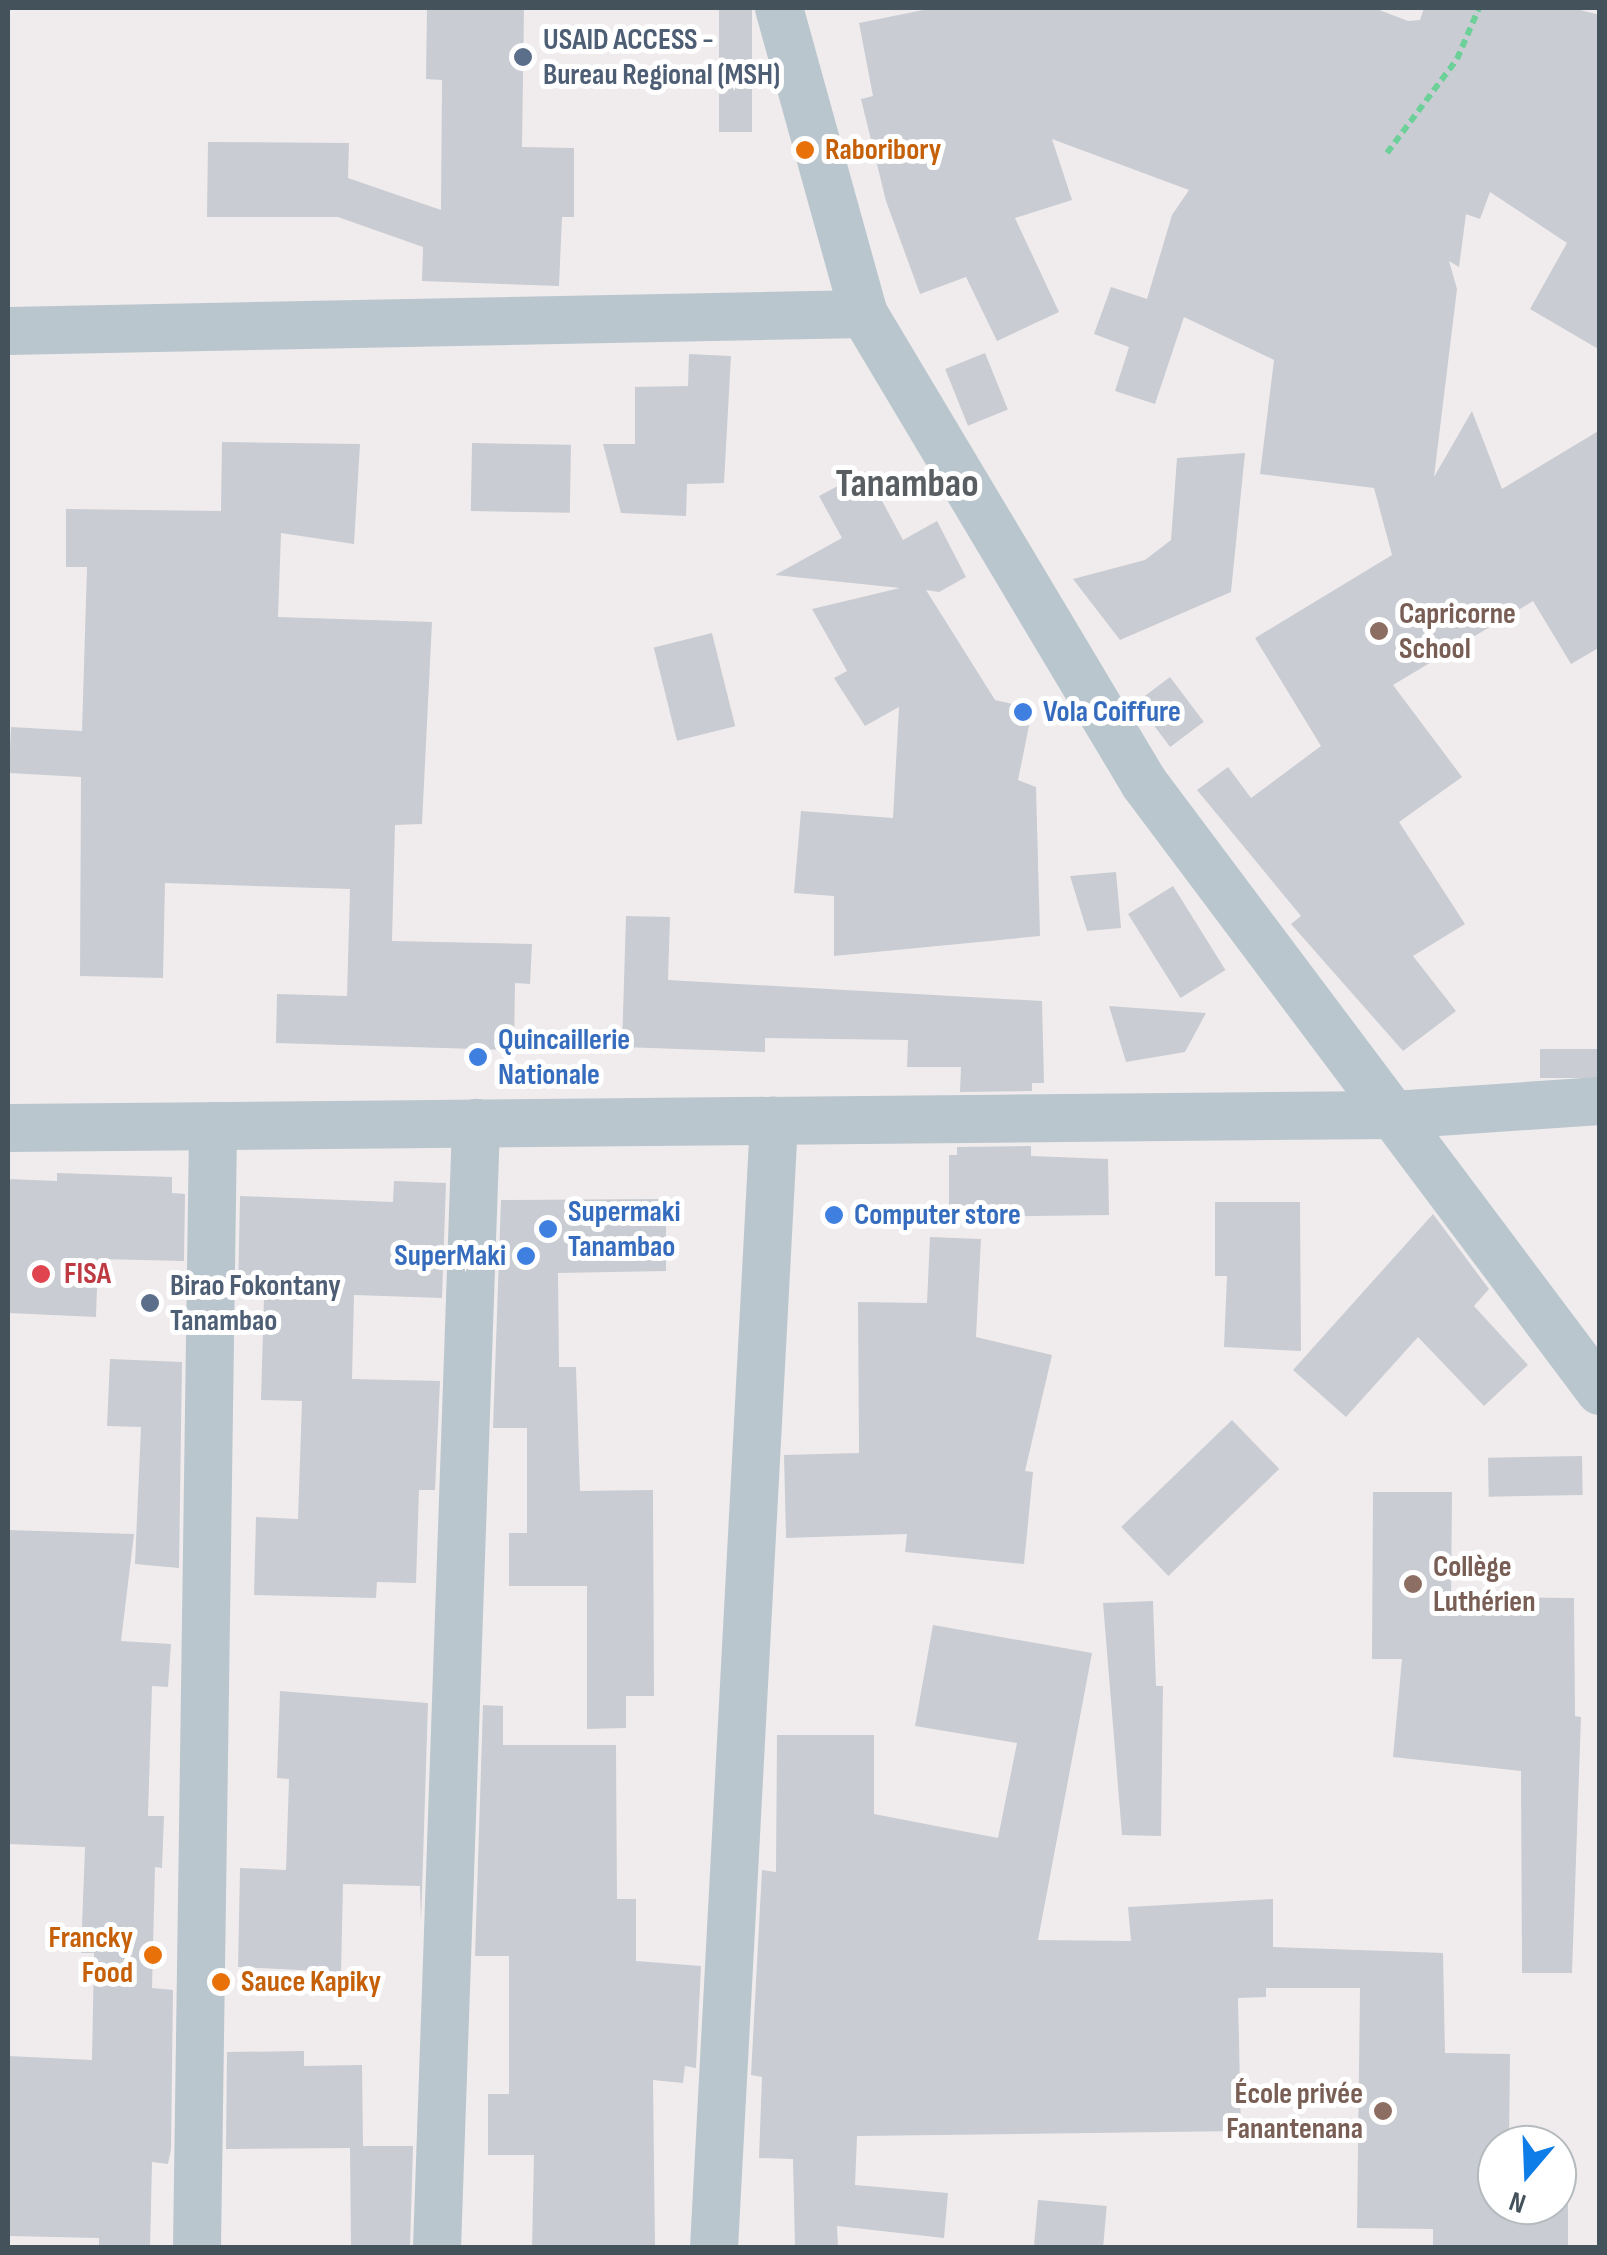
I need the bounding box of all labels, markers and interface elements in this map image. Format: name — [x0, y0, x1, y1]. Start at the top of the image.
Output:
place label: USAID ACCESS - Bureau Regional (MSH) — [543, 22, 780, 92]
marker: USAID ACCESS - Bureau Regional (MSH) — [512, 46, 534, 68]
place label: Raboribory — [825, 132, 941, 168]
marker: Raboribory — [794, 139, 816, 161]
district label: Tanambao — [835, 460, 979, 508]
place label: Capricorne School — [1399, 596, 1516, 666]
marker: Capricorne School — [1368, 620, 1390, 642]
place label: Vola Coiffure — [1043, 694, 1181, 730]
marker: Vola Coiffure — [1012, 701, 1034, 723]
place label: Quincaillerie Nationale — [498, 1022, 630, 1092]
marker: Quincaillerie Nationale — [467, 1046, 489, 1068]
place label: Supermaki Tanambao — [568, 1194, 681, 1264]
place label: Computer store — [854, 1197, 1021, 1233]
marker: Computer store — [823, 1204, 845, 1226]
marker: Supermaki Tanambao — [537, 1218, 559, 1240]
place label: SuperMaki — [394, 1238, 506, 1274]
marker: SuperMaki — [515, 1245, 537, 1267]
place label: FISA — [64, 1256, 111, 1292]
marker: FISA — [28, 1261, 54, 1287]
place label: Birao Fokontany Tanambao — [170, 1268, 341, 1338]
marker: Birao Fokontany Tanambao — [139, 1292, 161, 1314]
place label: Collège Luthérien — [1433, 1549, 1535, 1620]
marker: Collège Luthérien — [1402, 1573, 1424, 1595]
place label: Francky Food — [49, 1920, 133, 1990]
marker: Francky Food — [142, 1944, 164, 1966]
place label: Sauce Kapiky — [241, 1964, 381, 2000]
marker: Sauce Kapiky — [210, 1971, 232, 1993]
place label: École privée Fanantenana — [1226, 2076, 1363, 2146]
marker: École privée Fanantenana — [1372, 2100, 1394, 2122]
north arrow — [1477, 2125, 1577, 2225]
text: N — [1505, 2184, 1530, 2220]

